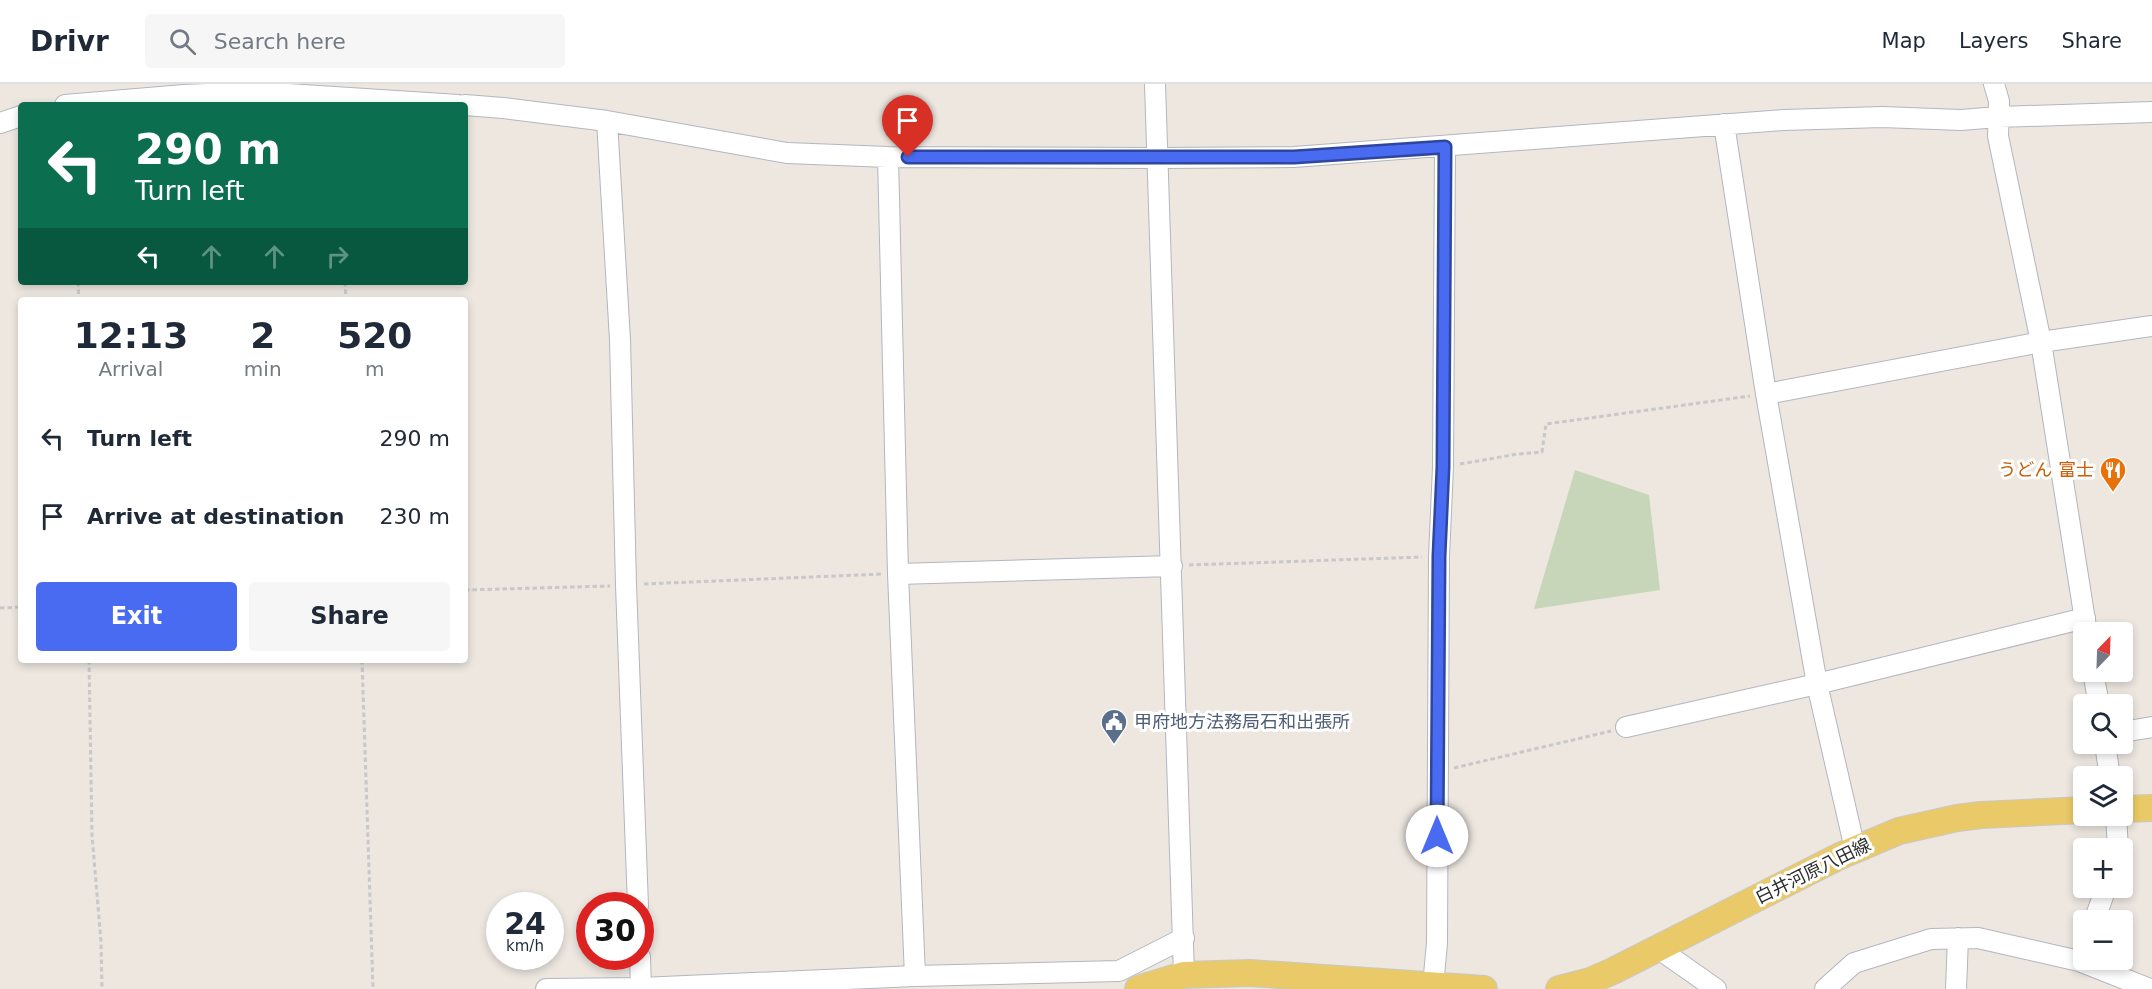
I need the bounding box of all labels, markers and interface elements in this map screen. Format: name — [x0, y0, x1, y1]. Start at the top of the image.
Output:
search box — [145, 14, 565, 68]
text: Drivr — [30, 25, 109, 58]
icon: search — [166, 25, 199, 58]
text: Search here — [214, 29, 346, 54]
text: Map — [1882, 29, 1926, 53]
text: Layers — [1959, 29, 2028, 53]
text: Share — [2061, 29, 2122, 53]
pin — [882, 95, 933, 157]
icon: arrive — [891, 104, 924, 137]
text: 290 m — [135, 125, 281, 174]
icon: left — [36, 126, 114, 204]
text: Turn left — [135, 175, 245, 206]
icon: left — [132, 240, 165, 273]
icon: ahead — [195, 240, 228, 273]
icon: ahead — [258, 240, 291, 273]
icon: right — [321, 240, 354, 273]
text: 12:13 — [74, 315, 188, 356]
text: 2 — [250, 315, 275, 356]
text: 520 — [337, 315, 412, 356]
text: Arrival — [98, 357, 163, 381]
text: min — [244, 357, 282, 381]
text: m — [365, 357, 385, 381]
icon: left — [36, 422, 69, 455]
text: Turn left — [87, 426, 192, 451]
text: 290 m — [380, 426, 450, 451]
restaurant icon: うどん 富士 — [2098, 455, 2128, 493]
place label: うどん 富士 — [1998, 459, 2094, 480]
icon: arrive — [36, 500, 69, 533]
text: Arrive at destination — [87, 504, 344, 529]
text: 230 m — [380, 504, 450, 529]
button: Exit — [36, 582, 237, 651]
button: Share — [249, 582, 450, 651]
north arrow — [2073, 622, 2133, 682]
map controls — [2073, 622, 2133, 970]
button: search — [2073, 694, 2133, 754]
public building icon: 甲府地方法務局石和出張所 — [1099, 707, 1129, 745]
place label: 甲府地方法務局石和出張所 — [1134, 711, 1350, 732]
button: layers — [2073, 766, 2133, 826]
position arrow — [1405, 804, 1469, 868]
street label: 白井河原八田線 — [1752, 833, 1874, 908]
button: + — [2073, 838, 2133, 898]
speed limit sign: 30 — [576, 892, 654, 970]
text: 24 — [504, 906, 546, 941]
button: − — [2073, 910, 2133, 970]
text: km/h — [506, 937, 544, 955]

